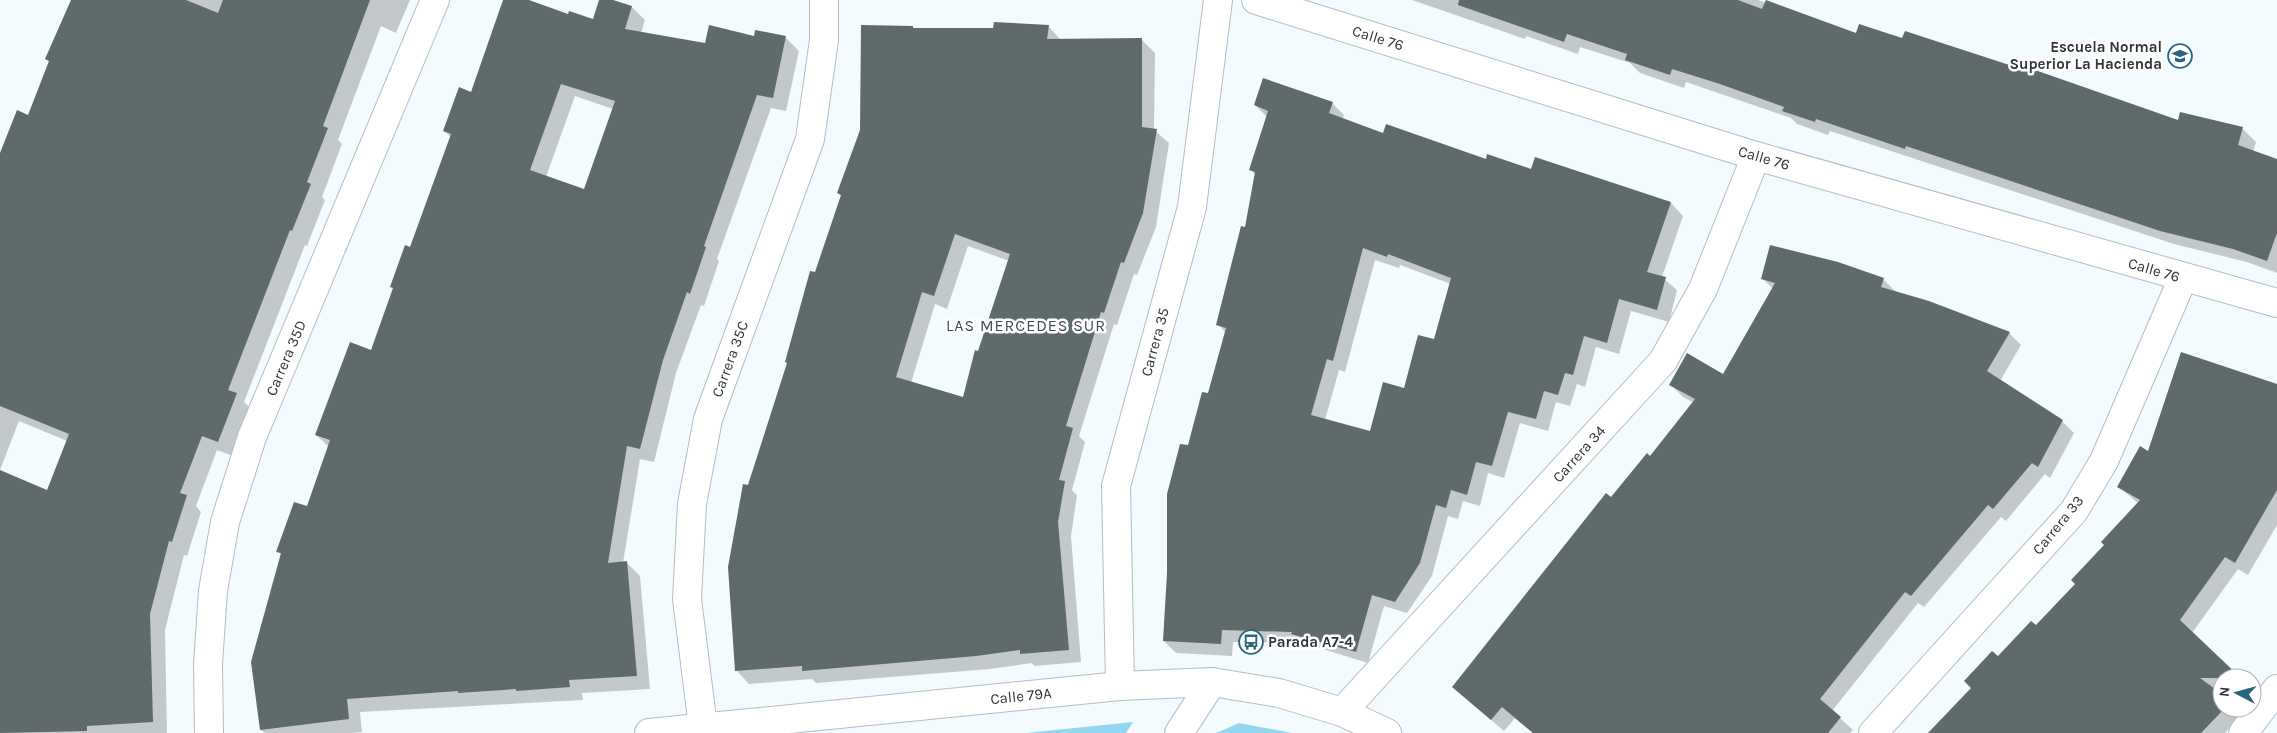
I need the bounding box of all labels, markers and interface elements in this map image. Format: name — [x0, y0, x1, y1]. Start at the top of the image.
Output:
street label: Calle 76 — [1350, 22, 1406, 54]
place label: Escuela Normal Superior La Hacienda — [2009, 38, 2162, 73]
school or university icon: Escuela Normal Superior La Hacienda — [2167, 43, 2193, 69]
street label: Calle 76 — [1736, 142, 1792, 174]
street label: Calle 76 — [2126, 254, 2182, 286]
street label: Carrera 35 — [1137, 306, 1173, 378]
district label: LAS MERCEDES SUR — [946, 316, 1106, 335]
street label: Carrera 35D — [262, 317, 310, 399]
street label: Carrera 35C — [708, 318, 752, 400]
street label: Carrera 34 — [1549, 421, 1610, 486]
street label: Carrera 33 — [2029, 492, 2087, 558]
bus stop icon: Parada A7-4 — [1238, 629, 1264, 655]
place label: Parada A7-4 — [1268, 633, 1353, 651]
north arrow — [2212, 668, 2262, 718]
street label: Calle 79A — [989, 684, 1053, 708]
text: N — [2216, 686, 2234, 698]

